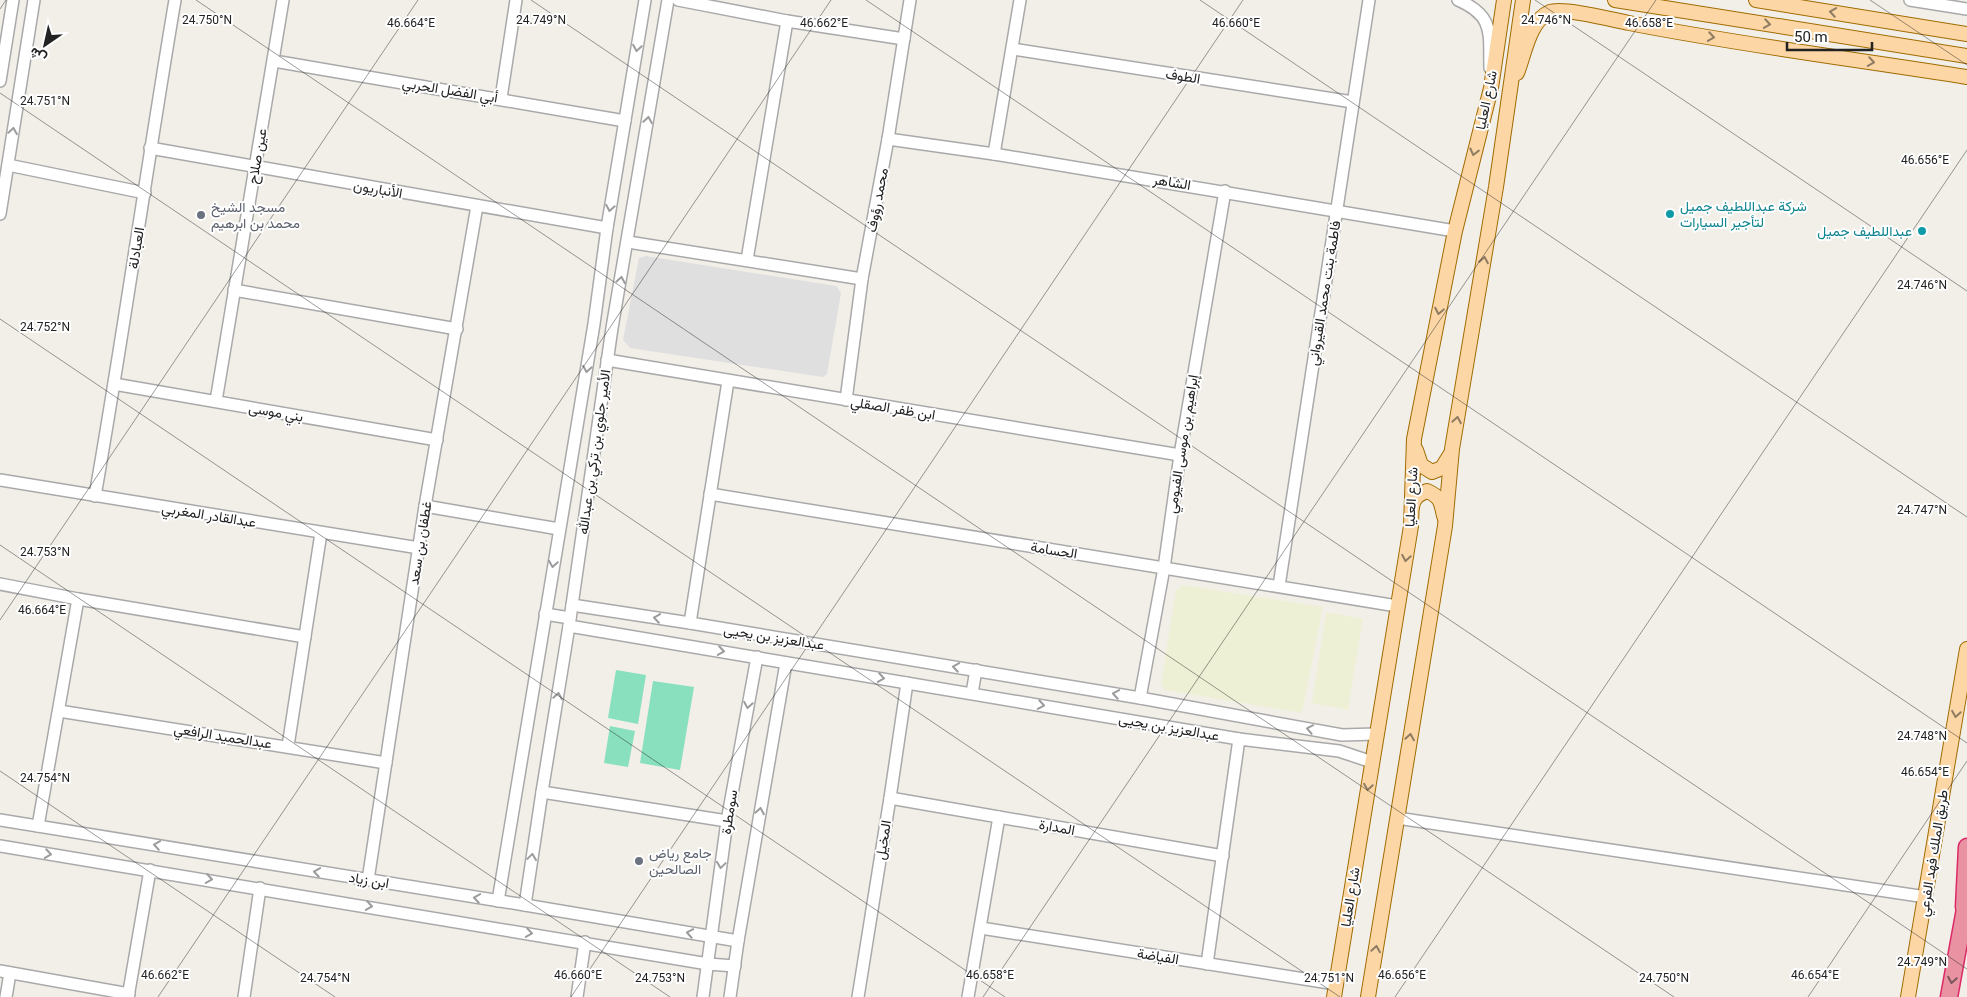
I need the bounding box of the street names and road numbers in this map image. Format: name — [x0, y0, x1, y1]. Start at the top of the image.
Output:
street label: الطوف — [1164, 65, 1202, 88]
street label: شارع العليا — [1472, 69, 1503, 132]
street label: أبي الفضل الحربي — [400, 75, 499, 109]
street label: عين صلاح — [244, 127, 273, 185]
street label: محمد رؤوف — [863, 167, 892, 234]
street label: الشاهر — [1151, 171, 1192, 194]
street label: الأنباريون — [352, 177, 404, 202]
street label: فاطمة بنت محمد القيرواني — [1305, 219, 1347, 367]
street label: العبادلة — [125, 226, 148, 270]
street label: الأمير جلوي بن تركي بن عبدالله — [575, 369, 617, 536]
street label: إبراهيم بن موسى الفيومي — [1163, 373, 1205, 515]
street label: ابن ظفر الصقلي — [849, 393, 937, 427]
street label: بني موسى — [247, 399, 305, 429]
street label: شارع العليا — [1401, 467, 1424, 528]
street label: عبدالقادر المغربي — [160, 500, 257, 534]
street label: غطفان بن سعد — [405, 500, 436, 586]
street label: الحسامة — [1030, 538, 1078, 562]
street label: عبدالعزيز بن يحيى — [722, 621, 825, 654]
street label: عبدالعزيز بن يحيى — [1117, 710, 1220, 745]
street label: عبدالحميد الرافعي — [172, 720, 273, 756]
street label: طريق الملك فهد الفرعي — [1915, 788, 1955, 918]
street label: سومطرة — [718, 789, 741, 836]
street label: المدارة — [1038, 816, 1076, 839]
street label: المخيل — [872, 819, 895, 861]
street label: شارع العليا — [1337, 866, 1366, 928]
street label: ابن زياد — [348, 869, 390, 892]
street label: الفياضة — [1136, 945, 1180, 967]

